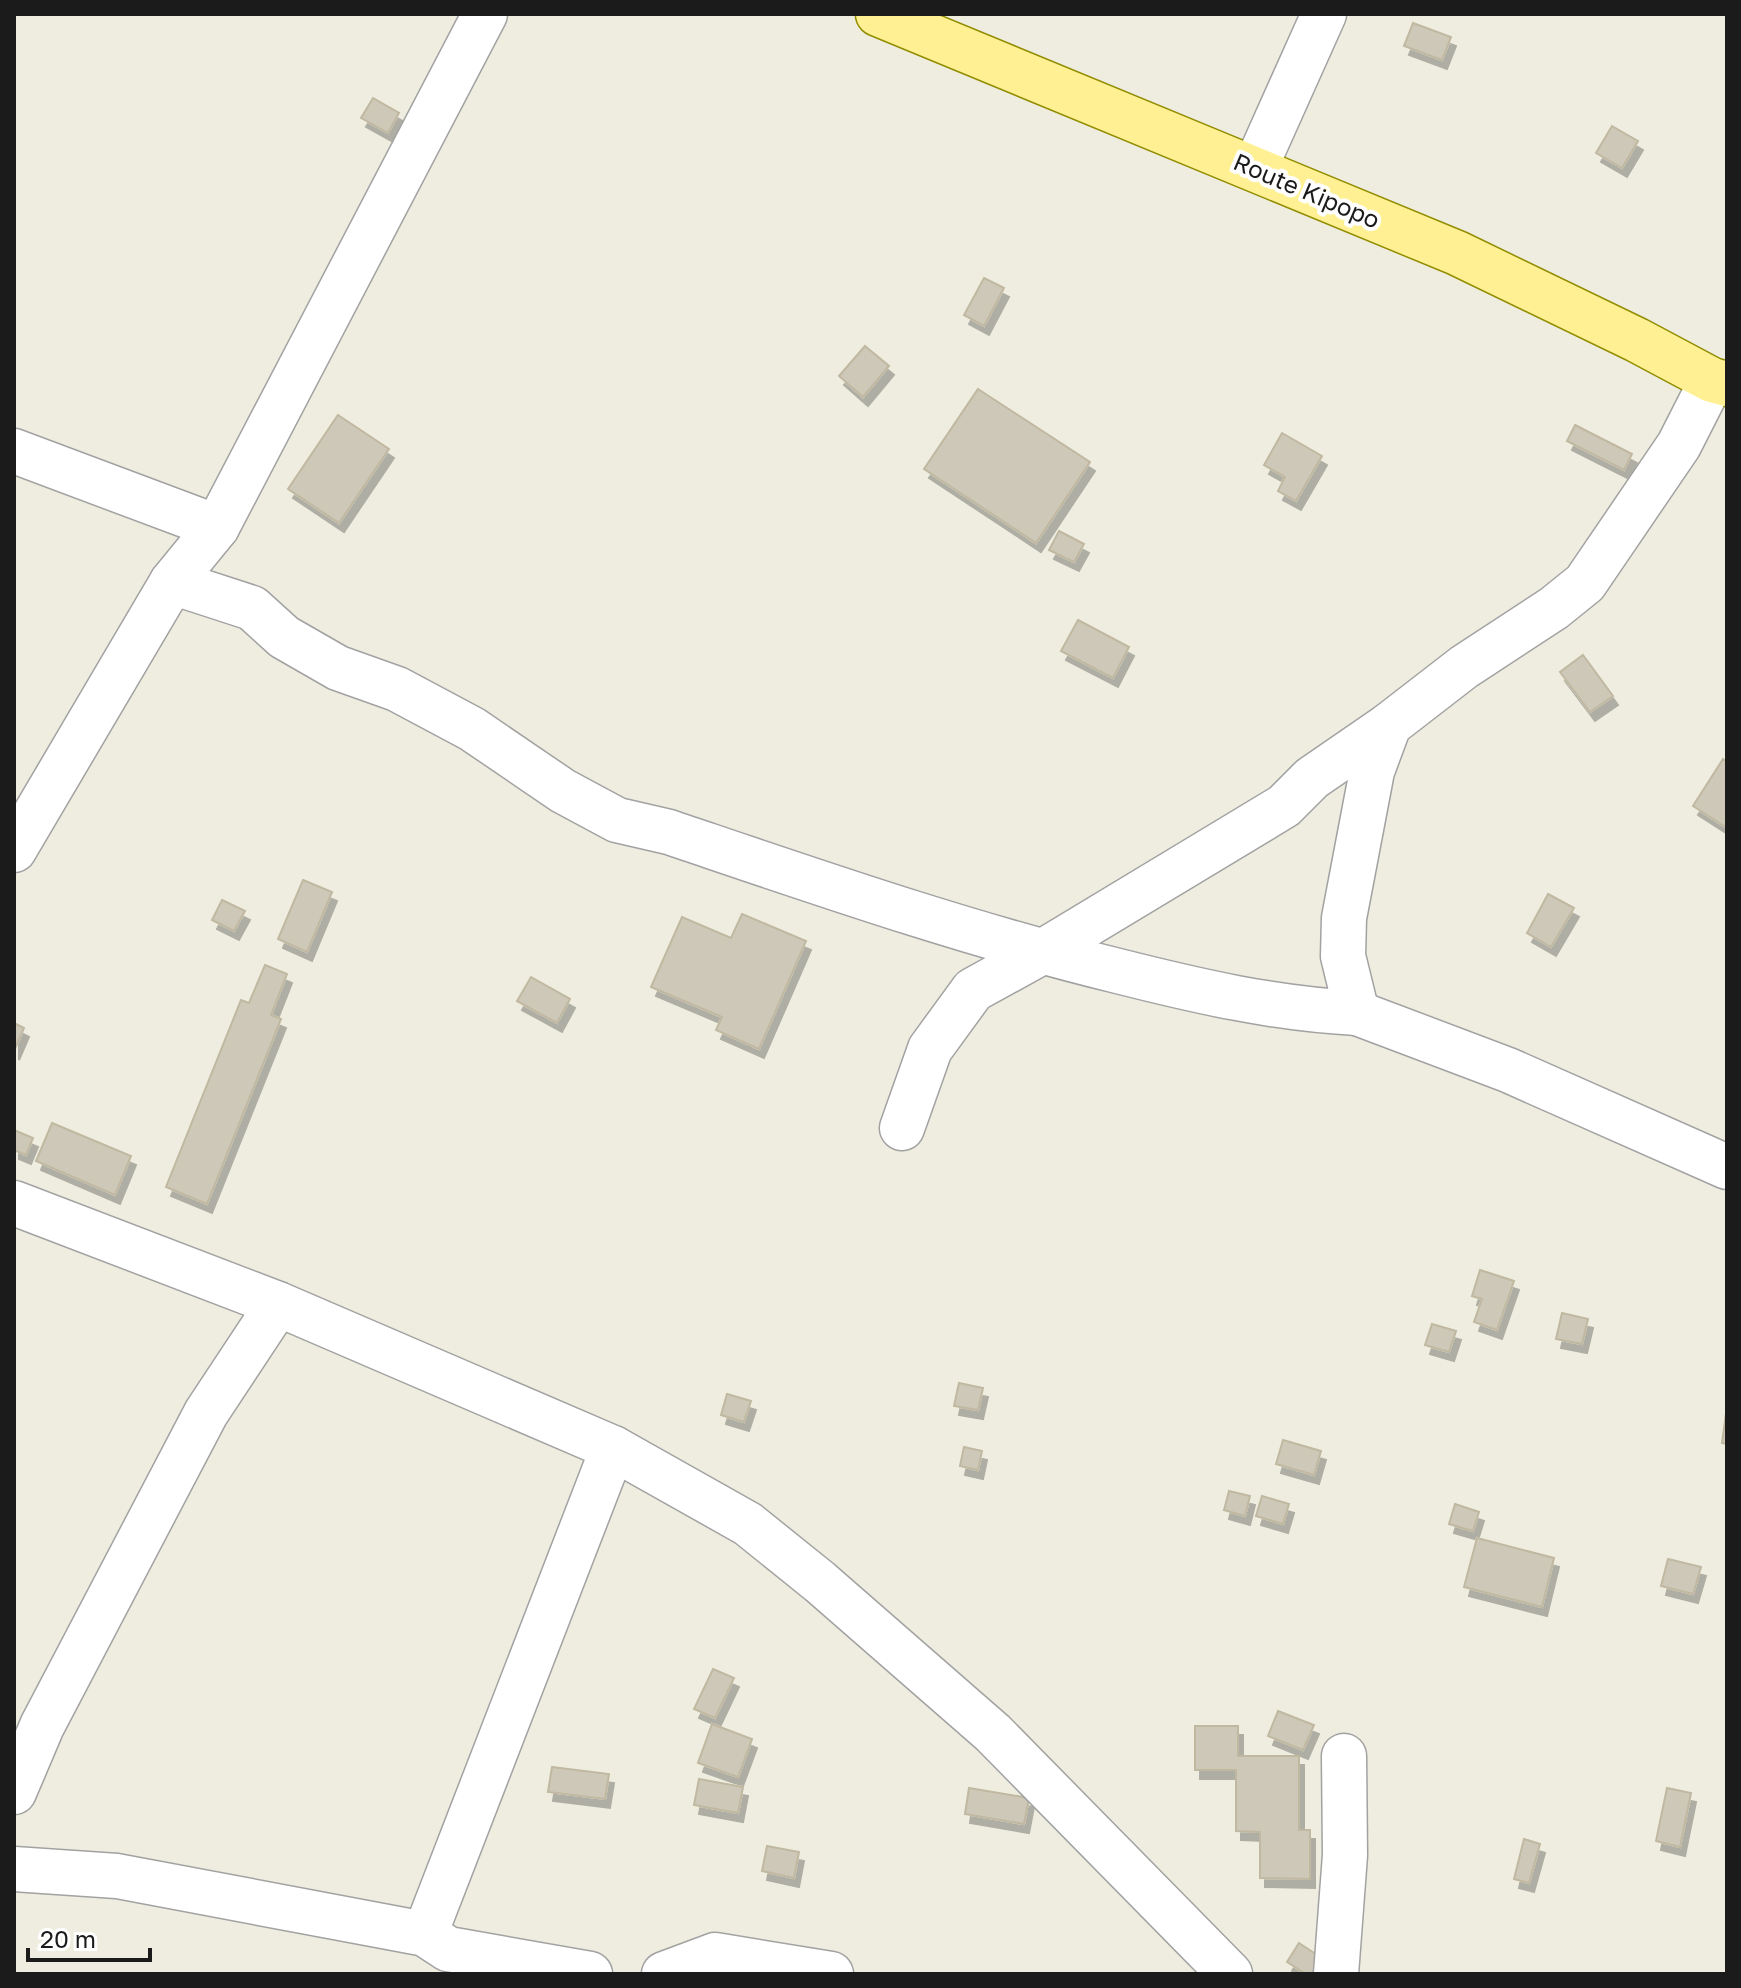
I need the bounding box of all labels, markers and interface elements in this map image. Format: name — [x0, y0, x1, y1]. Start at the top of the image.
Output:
street label: Route Kipopo — [1230, 146, 1384, 234]
scale bar — [28, 1912, 150, 1962]
text: 20 m — [40, 1924, 96, 1953]

